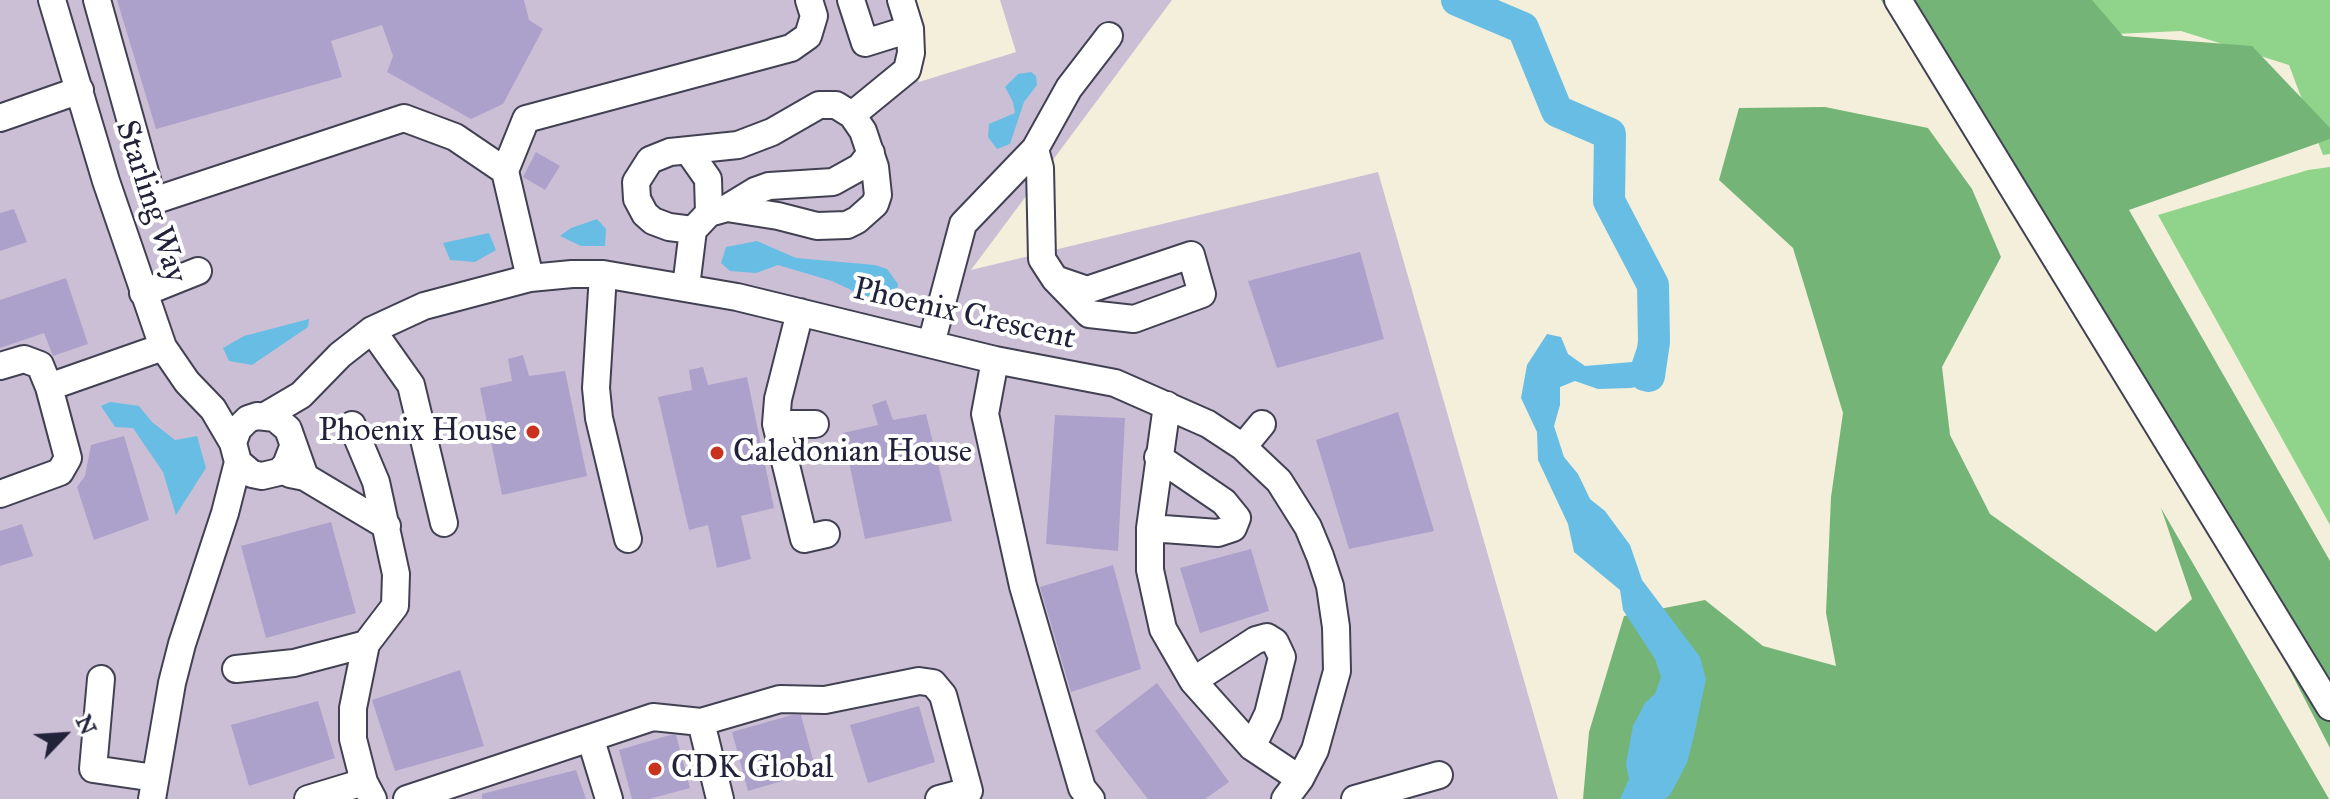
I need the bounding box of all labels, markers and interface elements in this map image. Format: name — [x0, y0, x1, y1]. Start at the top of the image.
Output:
street label: Starling Way — [106, 116, 194, 288]
street label: Phoenix Crescent — [849, 271, 1079, 359]
place label: Phoenix House — [318, 413, 517, 451]
marker: Phoenix House — [524, 423, 542, 441]
place label: Caledonian House — [733, 434, 972, 472]
marker: Caledonian House — [708, 444, 726, 462]
north arrow — [24, 695, 104, 775]
text: N — [70, 710, 102, 739]
place label: CDK Global — [671, 750, 833, 788]
marker: CDK Global — [646, 760, 664, 778]

